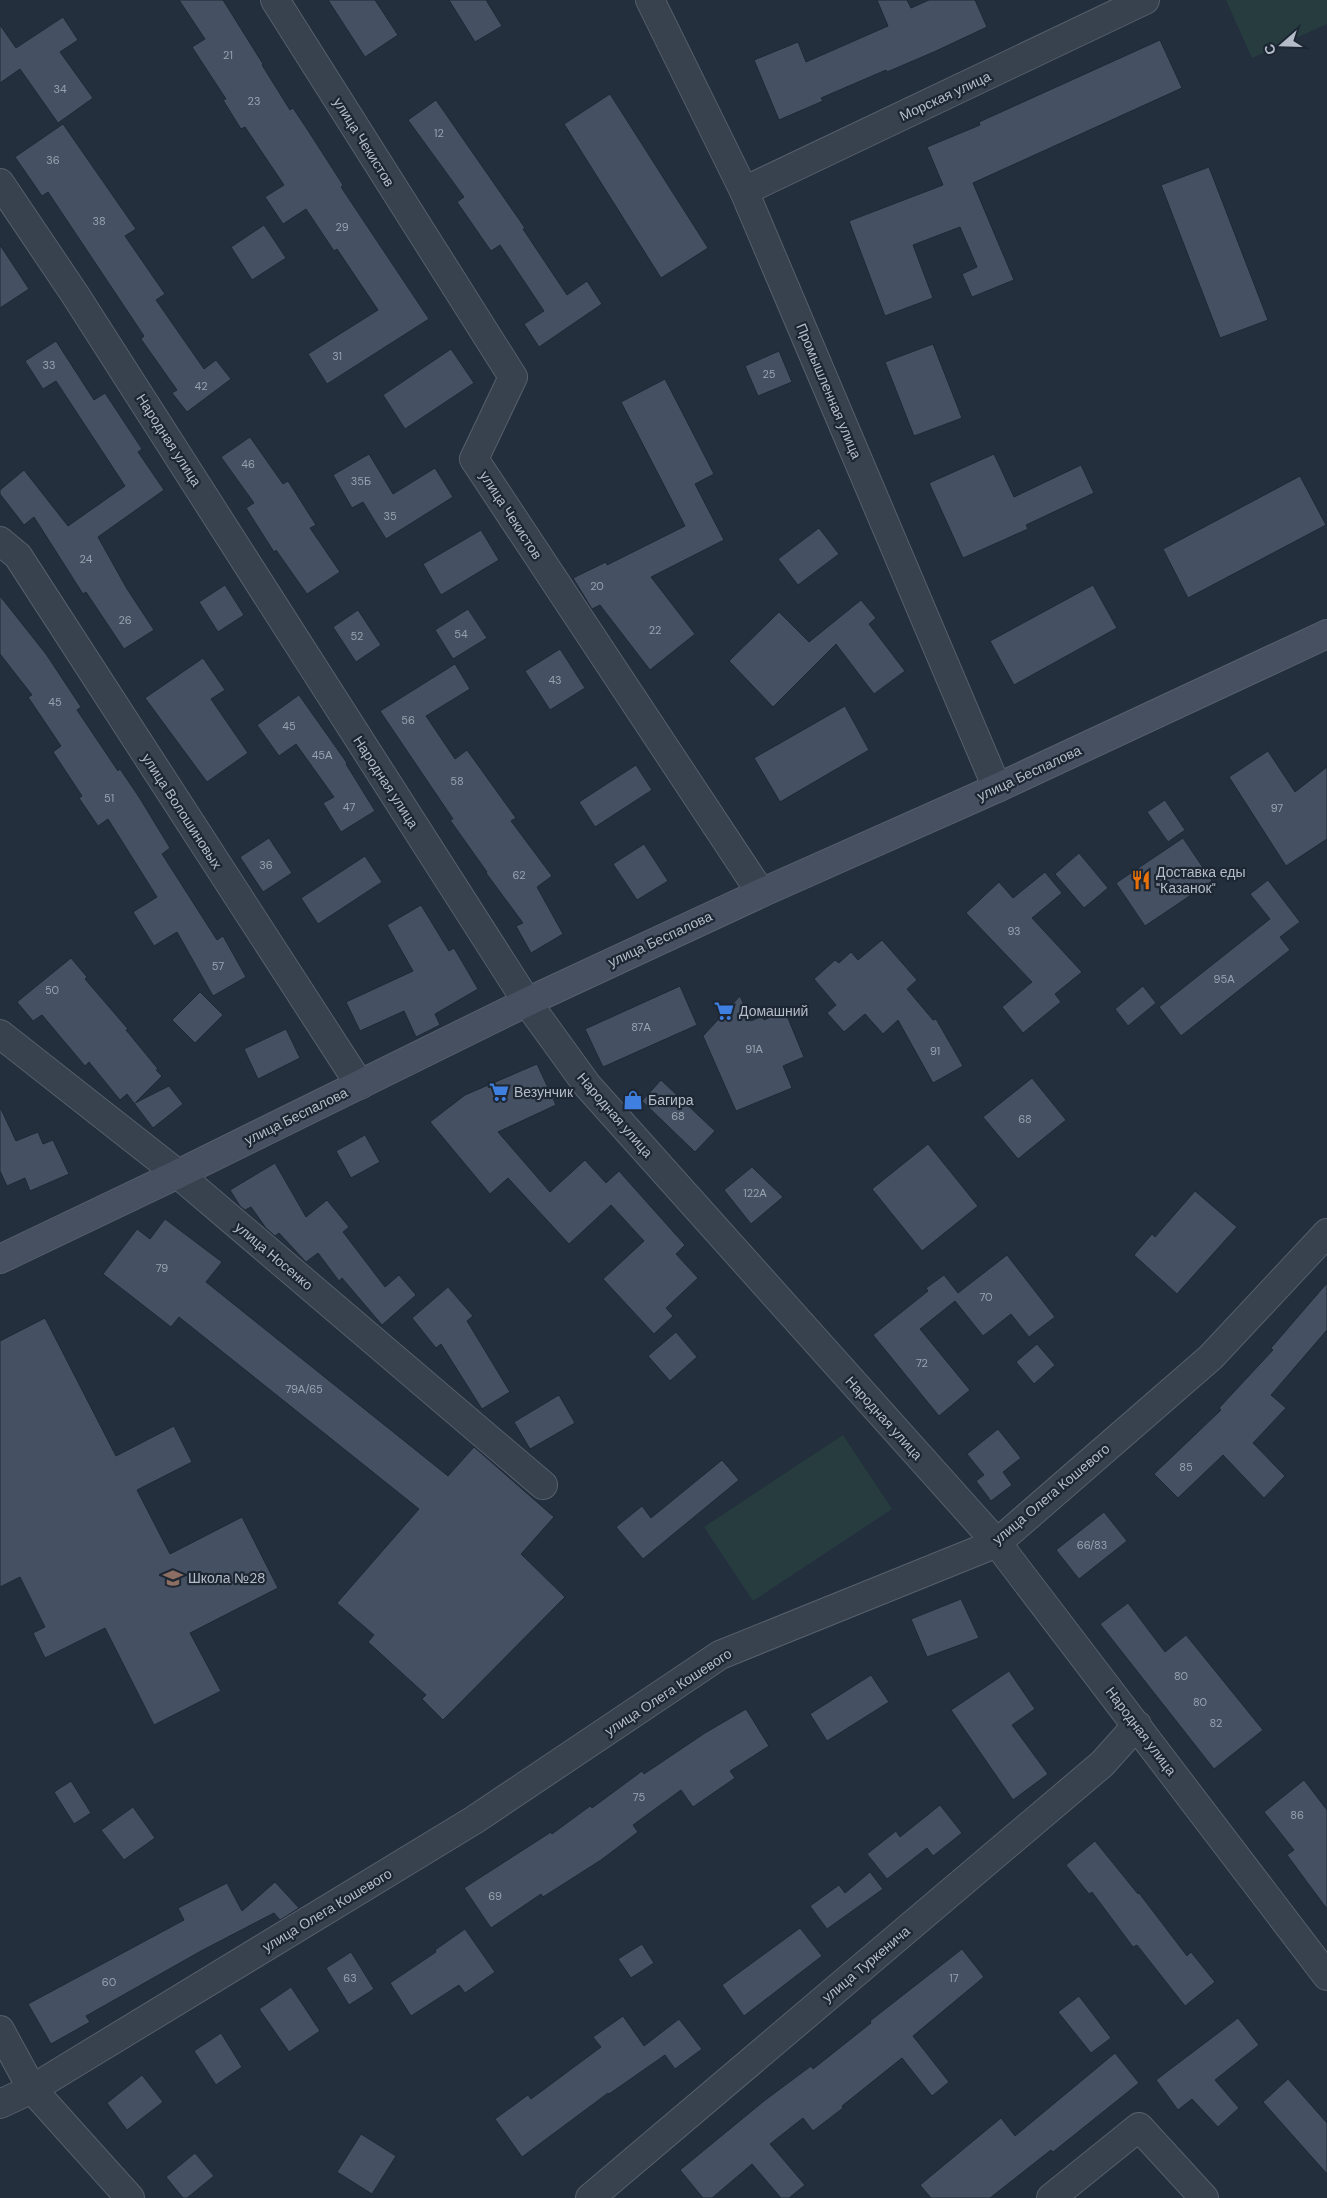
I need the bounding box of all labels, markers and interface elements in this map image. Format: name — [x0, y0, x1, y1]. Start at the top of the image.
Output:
north arrow — [1257, 20, 1307, 70]
text: С — [1260, 42, 1280, 57]
house number: 21 — [223, 48, 233, 62]
street label: Морская улица — [897, 67, 994, 125]
house number: 34 — [53, 82, 67, 96]
house number: 23 — [248, 94, 260, 108]
street label: улица Чекистов — [329, 94, 399, 190]
house number: 12 — [434, 126, 444, 140]
house number: 36 — [46, 153, 60, 167]
house number: 38 — [92, 214, 106, 228]
house number: 29 — [335, 220, 349, 234]
street label: Промышленная улица — [792, 320, 866, 462]
house number: 31 — [332, 349, 342, 363]
house number: 33 — [42, 358, 56, 372]
house number: 25 — [762, 367, 776, 381]
house number: 42 — [194, 379, 208, 393]
street label: Народная улица — [132, 390, 206, 490]
house number: 46 — [241, 457, 255, 471]
street label: улица Чекистов — [476, 467, 546, 563]
house number: 35Б — [351, 474, 371, 488]
house number: 35 — [383, 509, 397, 523]
house number: 24 — [80, 552, 93, 566]
house number: 20 — [590, 579, 604, 593]
house number: 26 — [118, 613, 132, 627]
house number: 22 — [649, 623, 661, 637]
house number: 54 — [454, 627, 468, 641]
house number: 52 — [351, 629, 363, 643]
house number: 43 — [548, 673, 562, 687]
house number: 45 — [48, 695, 62, 709]
house number: 56 — [401, 713, 415, 727]
house number: 45 — [282, 719, 296, 733]
street label: Народная улица — [349, 732, 423, 832]
street label: улица Беспалова — [974, 741, 1084, 805]
house number: 45А — [312, 748, 333, 762]
street label: улица Волошиновых — [138, 750, 226, 872]
house number: 58 — [450, 774, 464, 788]
house number: 51 — [104, 791, 114, 805]
house number: 47 — [343, 800, 355, 814]
house number: 97 — [1271, 801, 1283, 815]
house number: 36 — [259, 858, 273, 872]
place label: Доставка еды "Казанок" — [1156, 863, 1246, 897]
house number: 62 — [513, 868, 525, 882]
restaurant icon: Доставка еды "Казанок" — [1130, 869, 1152, 891]
street label: улица Беспалова — [605, 907, 715, 971]
house number: 93 — [1007, 924, 1021, 938]
house number: 57 — [212, 959, 224, 973]
house number: 95А — [1214, 972, 1235, 986]
house number: 50 — [45, 983, 59, 997]
supermarket icon: Домашний — [713, 1000, 735, 1022]
place label: Домашний — [739, 1002, 808, 1020]
house number: 87А — [631, 1020, 651, 1034]
house number: 91А — [745, 1042, 763, 1056]
house number: 91 — [930, 1044, 940, 1058]
street label: Народная улица — [573, 1069, 657, 1161]
supermarket icon: Везунчик — [488, 1081, 510, 1103]
street label: улица Беспалова — [241, 1083, 351, 1149]
place label: Везунчик — [514, 1083, 574, 1101]
shop icon: Багира — [622, 1089, 644, 1111]
place label: Багира — [648, 1091, 694, 1109]
house number: 68 — [671, 1109, 685, 1123]
house number: 68 — [1018, 1112, 1032, 1126]
house number: 122А — [743, 1186, 767, 1200]
street label: улица Носенко — [231, 1218, 317, 1294]
house number: 79 — [156, 1261, 168, 1275]
house number: 70 — [979, 1290, 993, 1304]
house number: 72 — [916, 1356, 928, 1370]
street label: Народная улица — [842, 1372, 927, 1464]
house number: 79А/65 — [285, 1382, 323, 1396]
street label: улица Олега Кошевого — [989, 1439, 1114, 1548]
house number: 85 — [1179, 1460, 1193, 1474]
house number: 66/83 — [1077, 1538, 1107, 1552]
school or university icon: Школа №28 — [162, 1567, 184, 1589]
place label: Школа №28 — [188, 1569, 266, 1587]
street label: улица Олега Кошевого — [601, 1644, 735, 1740]
house number: 80 — [1174, 1669, 1188, 1683]
street label: Народная улица — [1102, 1683, 1180, 1779]
house number: 80 — [1193, 1695, 1207, 1709]
house number: 82 — [1210, 1716, 1222, 1730]
house number: 75 — [633, 1790, 645, 1804]
house number: 86 — [1290, 1808, 1304, 1822]
street label: улица Олега Кошевого — [259, 1864, 395, 1956]
house number: 69 — [488, 1889, 502, 1903]
street label: улица Туркенича — [818, 1922, 914, 2006]
house number: 63 — [343, 1971, 357, 1985]
house number: 17 — [949, 1971, 959, 1985]
house number: 60 — [102, 1975, 116, 1989]

